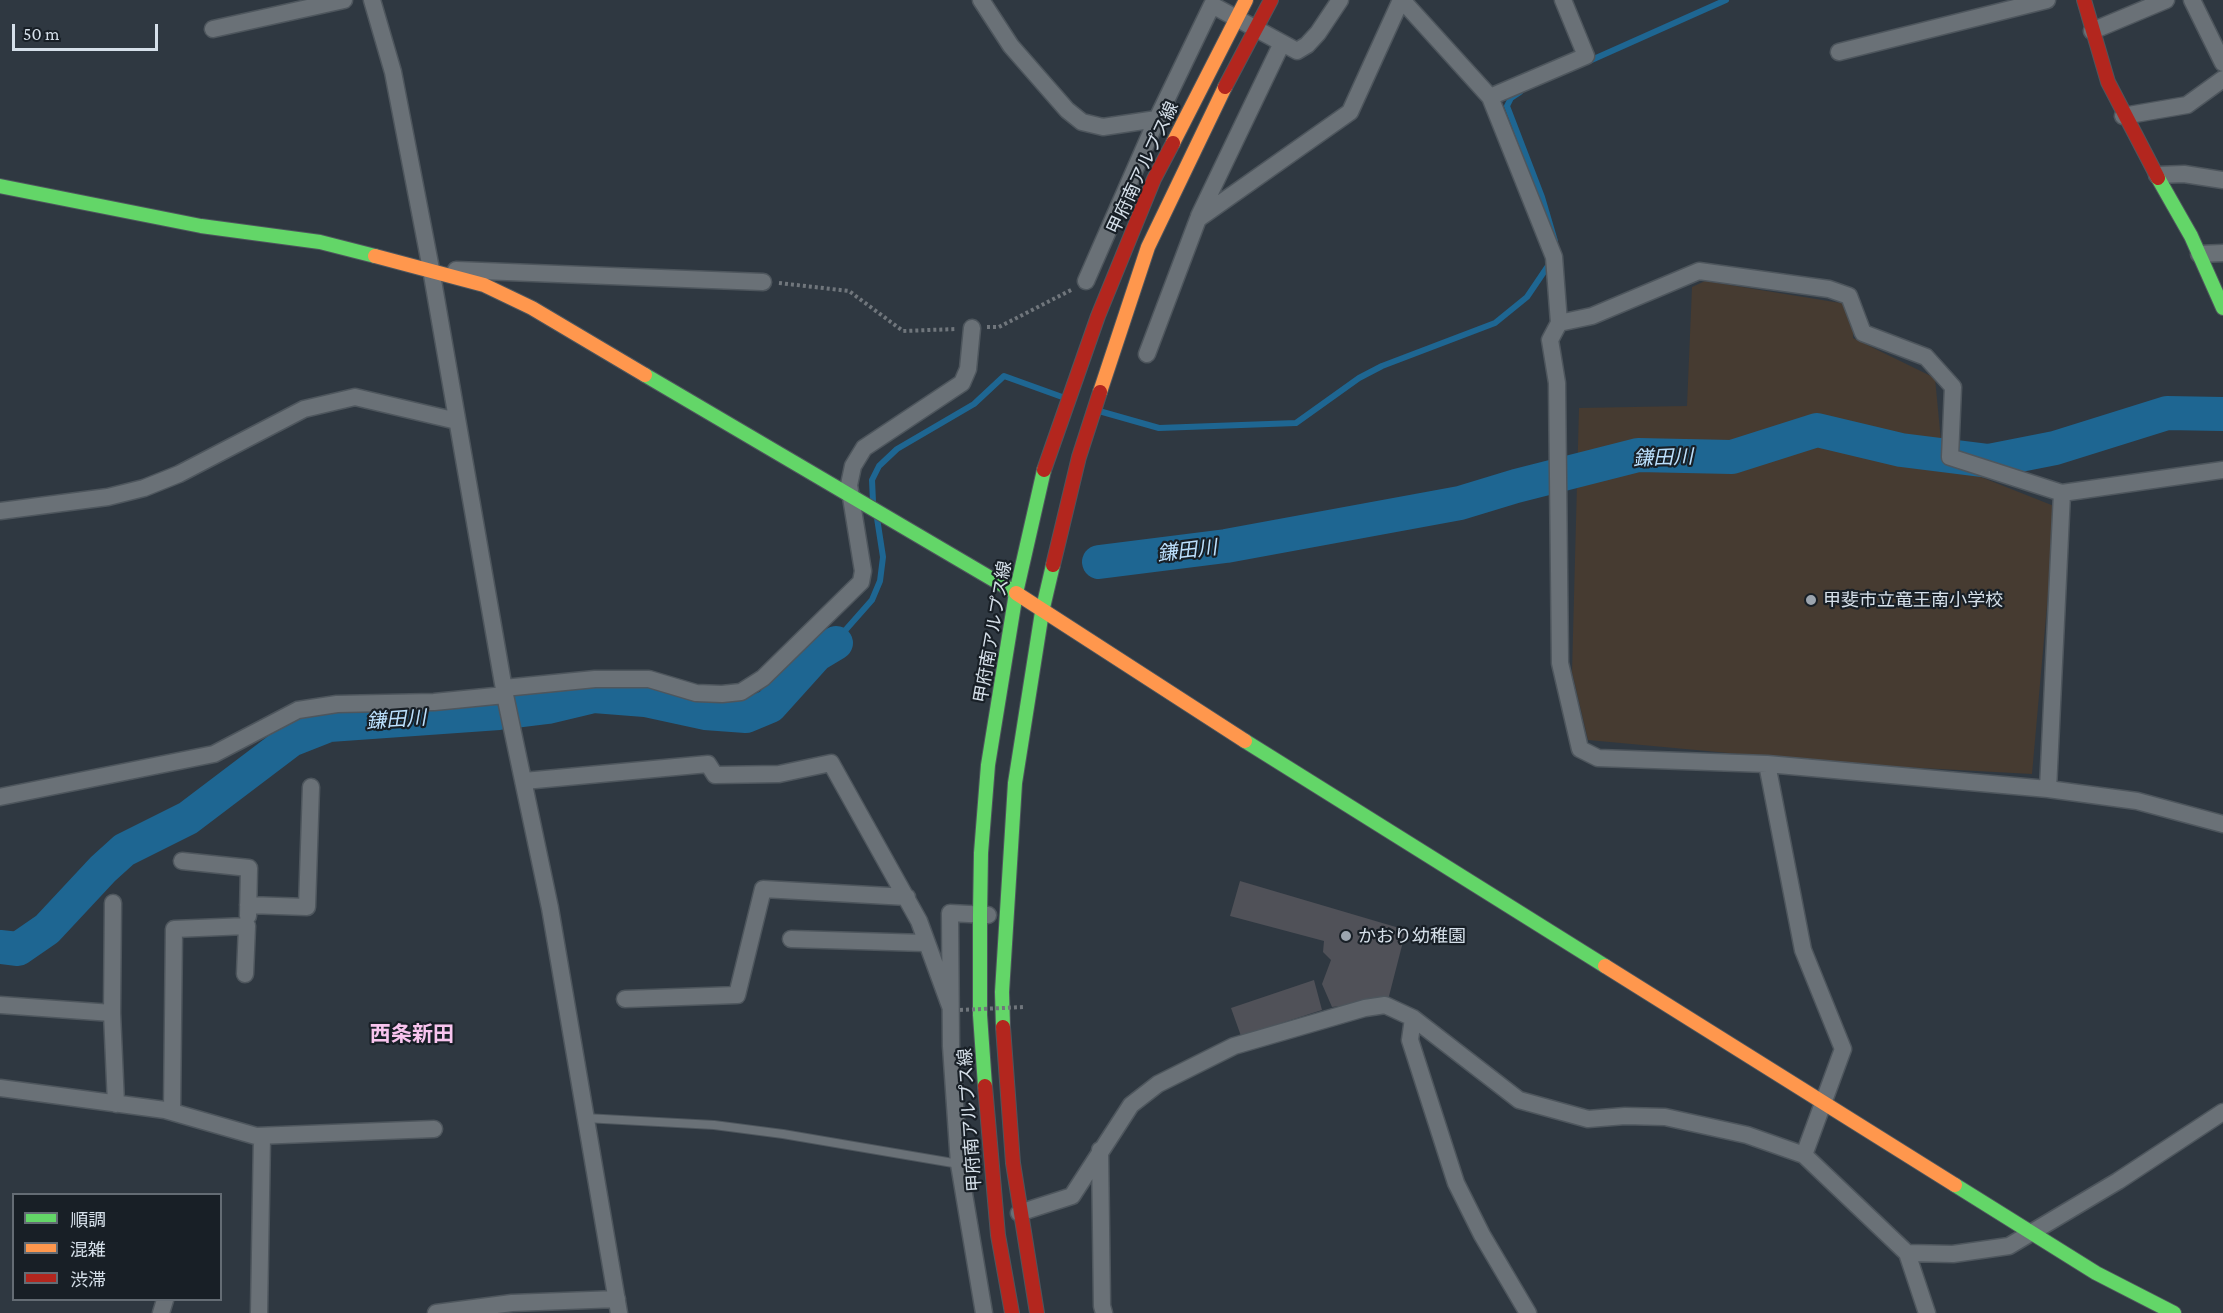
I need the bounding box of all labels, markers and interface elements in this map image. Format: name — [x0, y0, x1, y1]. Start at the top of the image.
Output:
scale bar — [15, 12, 160, 50]
text: 50 m — [23, 24, 60, 44]
street label: 甲府南アルプス線 — [1103, 98, 1183, 238]
water label: 鎌田川 — [1633, 445, 1693, 471]
water label: 鎌田川 — [1156, 535, 1218, 567]
street label: 甲府南アルプス線 — [970, 559, 1016, 705]
place label: 甲斐市立竜王南小学校 — [1823, 589, 2003, 611]
marker: 甲斐市立竜王南小学校 — [1804, 593, 1818, 607]
water label: 鎌田川 — [365, 706, 427, 734]
place label: かおり幼稚園 — [1358, 925, 1466, 947]
marker: かおり幼稚園 — [1339, 929, 1353, 943]
district label: 西条新田 — [370, 1022, 454, 1048]
street label: 甲府南アルプス線 — [954, 1047, 986, 1193]
legend — [12, 1193, 222, 1301]
text: 順調 — [70, 1210, 106, 1230]
text: 混雑 — [70, 1240, 106, 1260]
text: 渋滞 — [70, 1270, 106, 1290]

